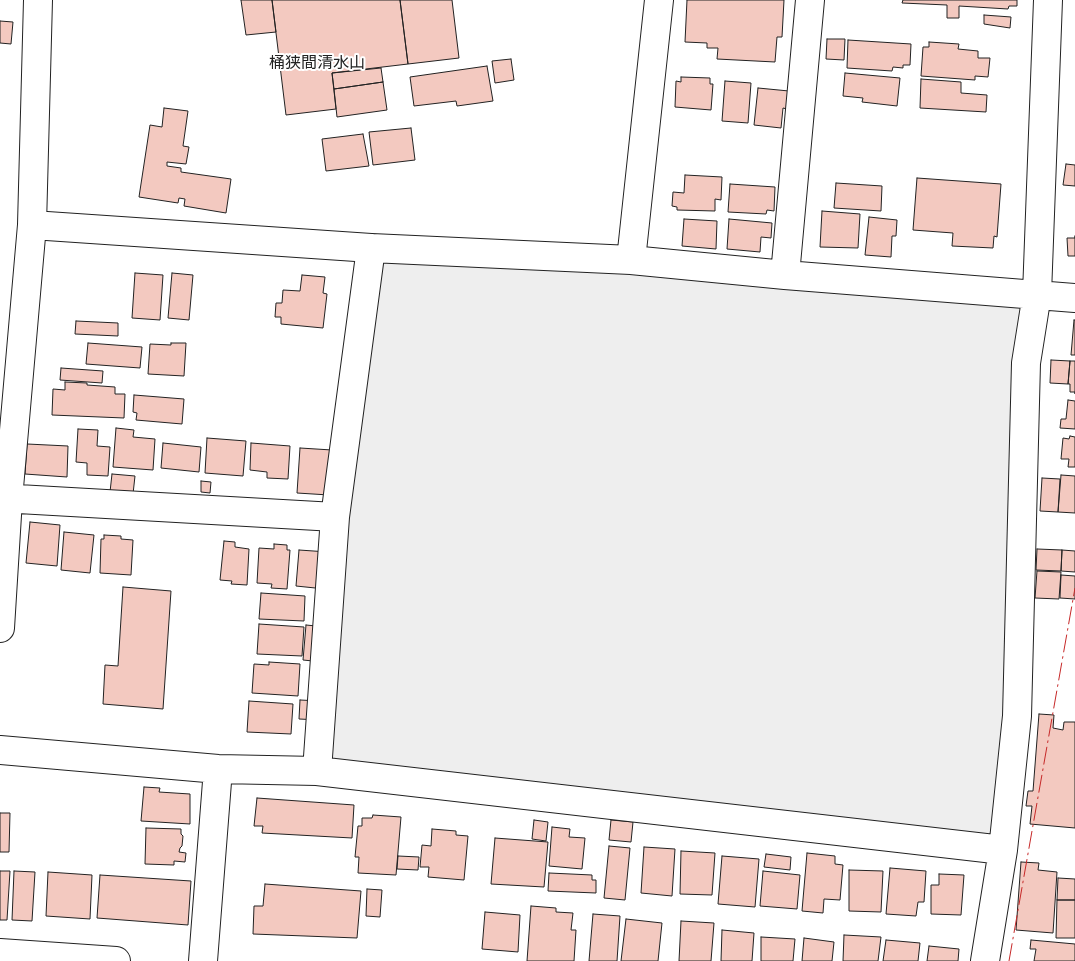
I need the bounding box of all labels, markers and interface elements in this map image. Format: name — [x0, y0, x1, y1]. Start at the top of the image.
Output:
district label: 桶狭間清水山 — [269, 53, 365, 73]

